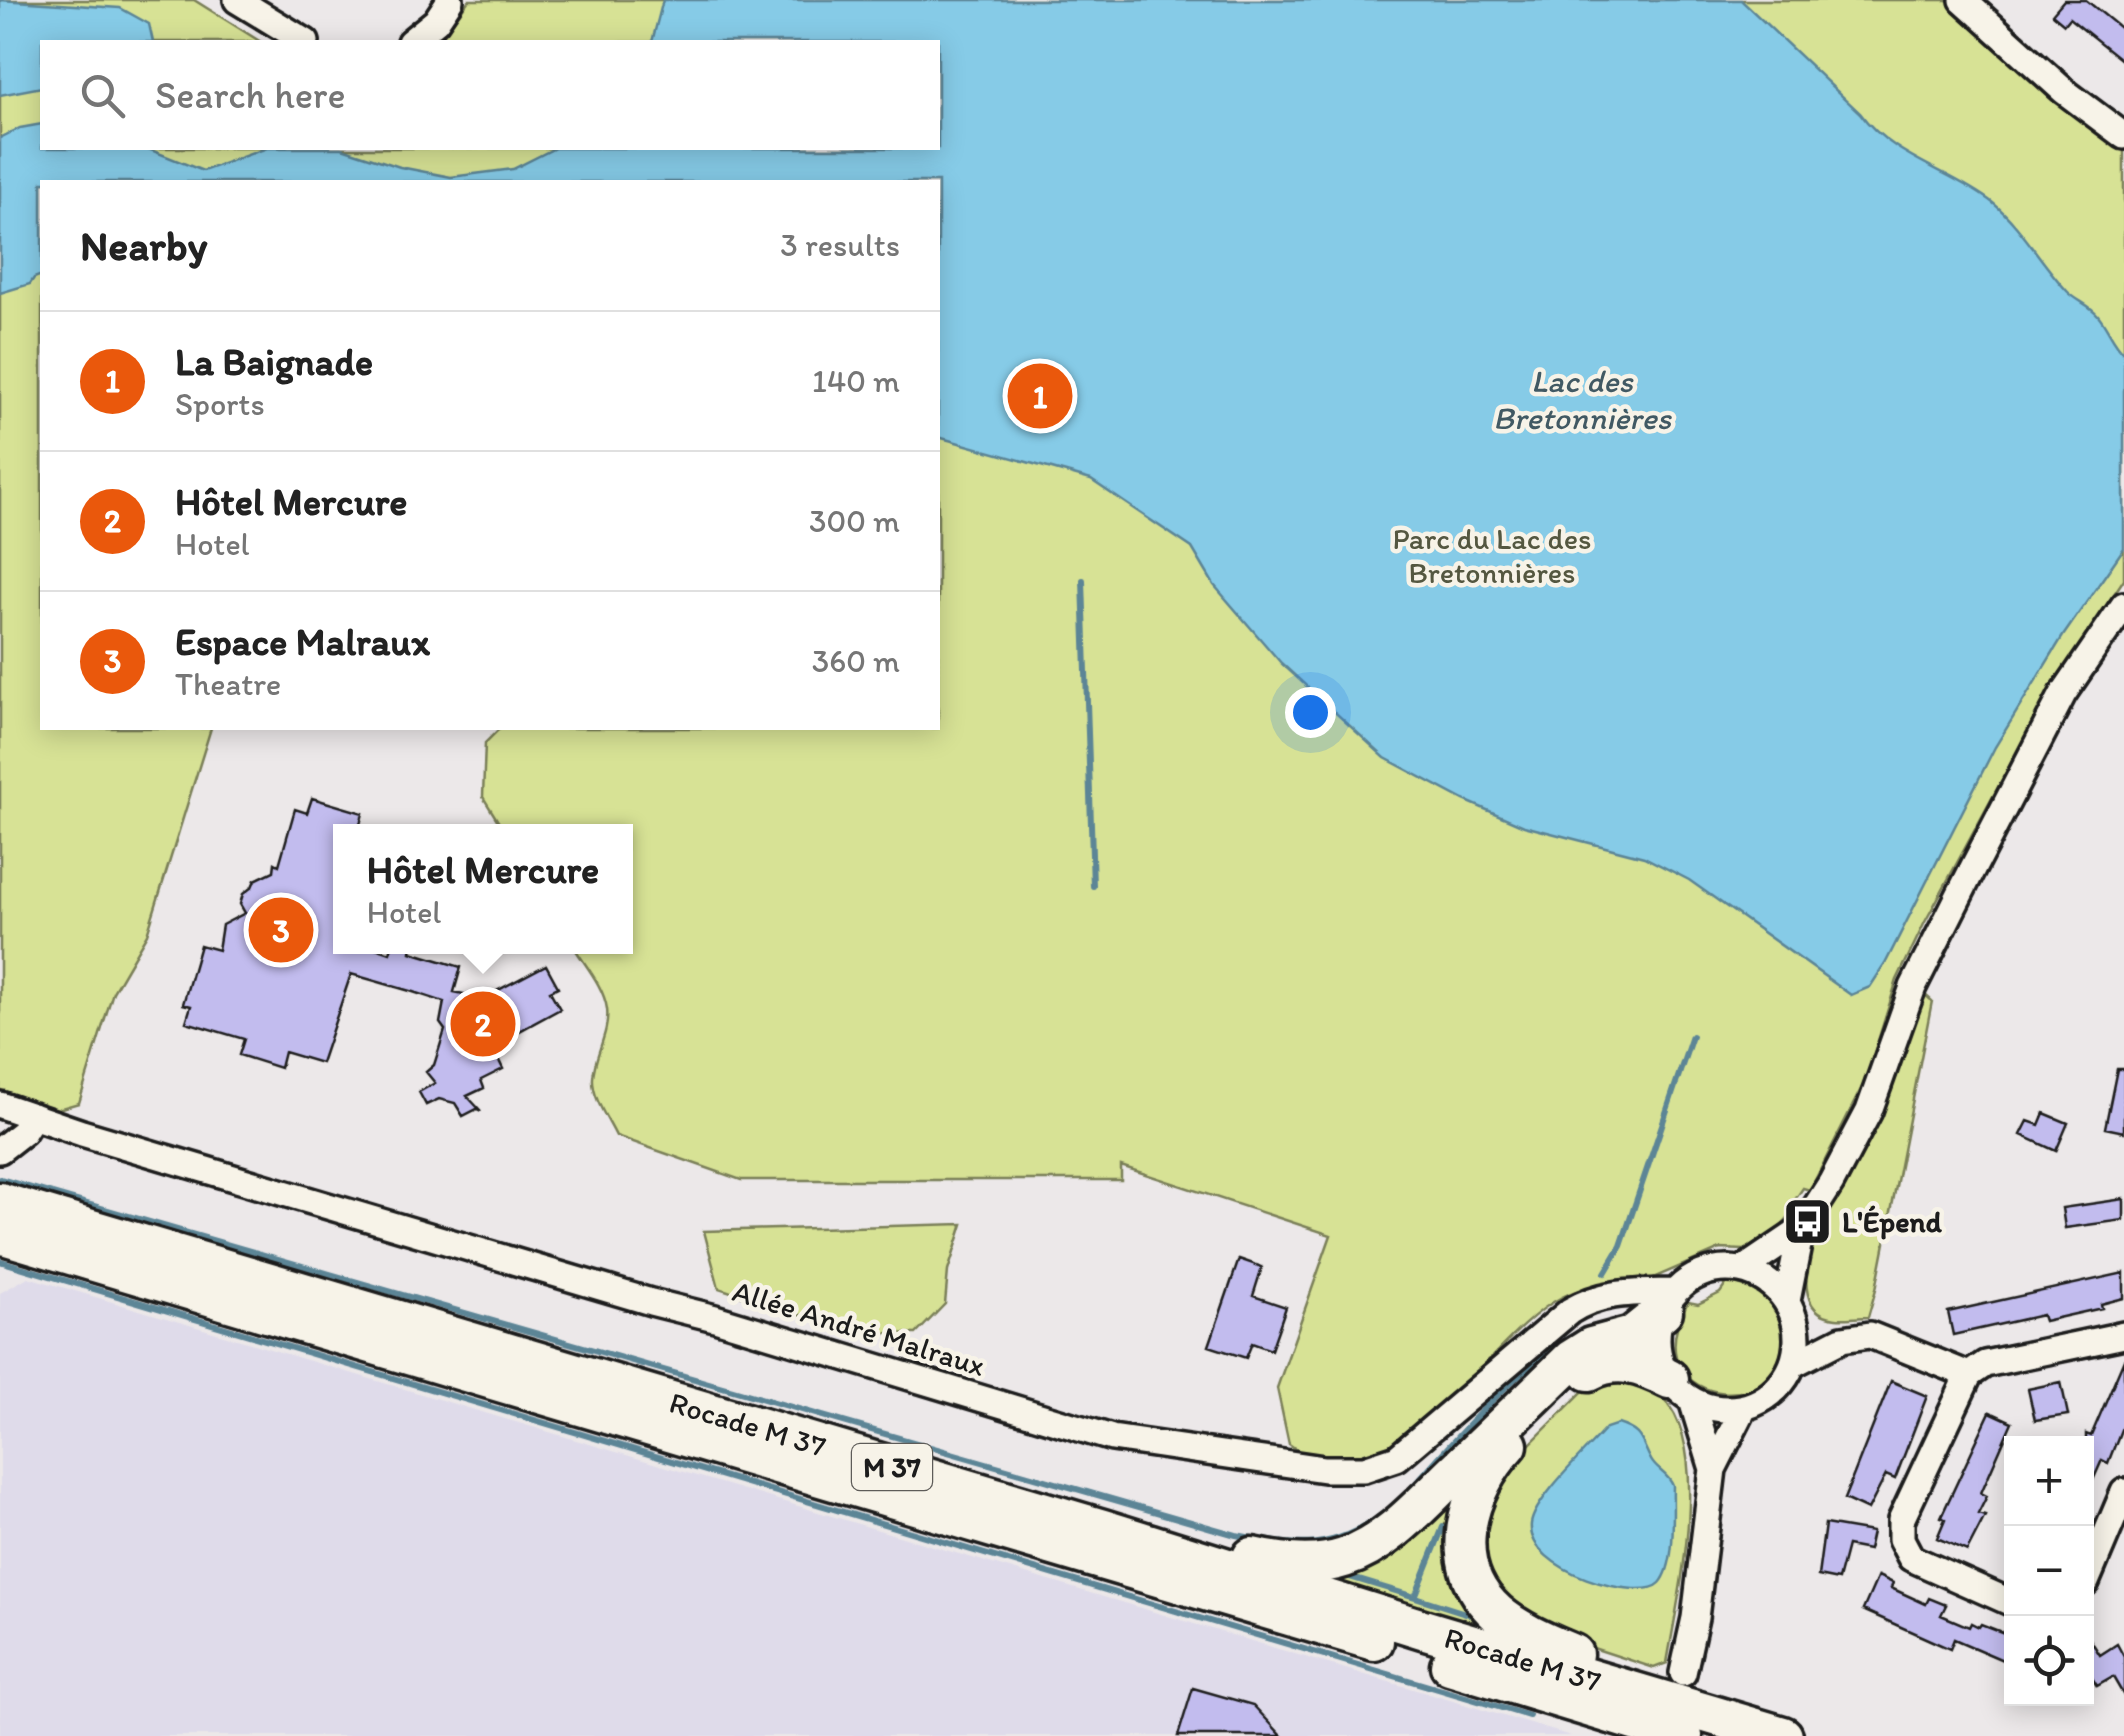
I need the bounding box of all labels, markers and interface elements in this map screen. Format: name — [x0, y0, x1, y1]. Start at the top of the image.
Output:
search box — [40, 40, 940, 150]
icon: search — [75, 68, 130, 123]
text: Search here — [155, 72, 346, 118]
text: Nearby — [80, 220, 207, 271]
text: 3 results — [780, 226, 900, 264]
text: La Baignade — [175, 339, 373, 385]
pin: 1 — [1008, 358, 1072, 434]
text: 1 — [105, 362, 120, 400]
text: 140 m — [812, 362, 900, 400]
water label: Lac des Bretonnières — [1493, 362, 1673, 437]
text: Sports — [175, 385, 265, 423]
text: Hôtel Mercure — [175, 479, 408, 525]
text: 2 — [104, 502, 121, 540]
text: 300 m — [809, 502, 900, 540]
park label: Parc du Lac des Bretonnières — [1393, 520, 1591, 591]
text: Hotel — [175, 525, 250, 563]
text: Espace Malraux — [175, 619, 430, 665]
text: 3 — [104, 642, 121, 680]
text: 360 m — [812, 642, 900, 680]
text: Theatre — [175, 665, 281, 703]
your location — [1285, 687, 1336, 738]
popup — [333, 824, 633, 954]
text: Hôtel Mercure — [367, 847, 599, 893]
pin: 3 — [248, 892, 314, 968]
text: Hotel — [367, 893, 441, 931]
pin: 2 — [450, 986, 516, 1062]
bus stop icon: L'Épend — [1781, 1195, 1833, 1247]
place label: L'Épend — [1842, 1203, 1942, 1240]
street label: Allée André Malraux — [728, 1272, 990, 1384]
street label: Rocade M 37 — [665, 1383, 830, 1464]
map controls — [2004, 1436, 2094, 1706]
button: + — [2004, 1436, 2094, 1526]
road number: M 37 — [852, 1444, 932, 1490]
button: − — [2004, 1526, 2094, 1616]
button: locate — [2004, 1616, 2094, 1706]
street label: Rocade M 37 — [1440, 1618, 1606, 1699]

